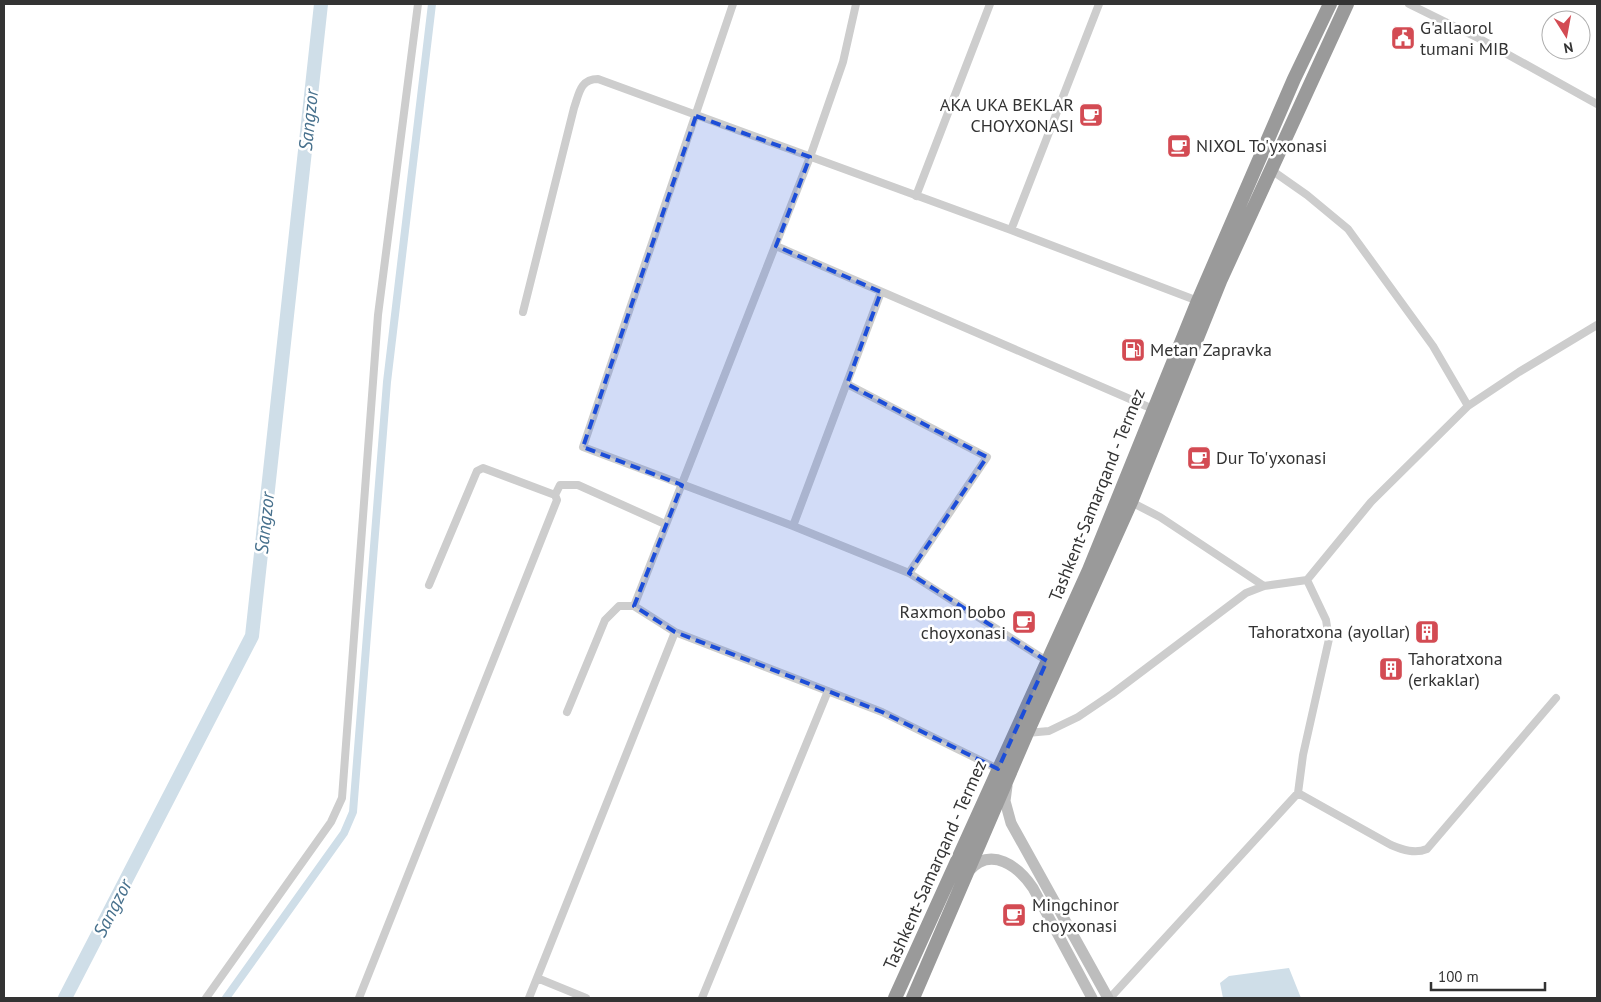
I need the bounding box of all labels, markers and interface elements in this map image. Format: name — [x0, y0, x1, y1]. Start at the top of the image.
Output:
north arrow — [1541, 10, 1591, 60]
place label: G'allaorol tumani MIB — [1420, 16, 1509, 60]
public building icon: G'allaorol tumani MIB — [1390, 25, 1416, 51]
text: N — [1562, 38, 1575, 57]
water label: Sangzor — [293, 86, 323, 152]
place label: AKA UKA BEKLAR CHOYXONASI — [940, 93, 1074, 137]
cafe icon: AKA UKA BEKLAR CHOYXONASI — [1078, 102, 1104, 128]
cafe icon: NIXOL To'yxonasi — [1166, 133, 1192, 159]
place label: NIXOL To'yxonasi — [1196, 134, 1327, 157]
fuel station icon: Metan Zapravka — [1120, 337, 1146, 363]
place label: Metan Zapravka — [1150, 338, 1272, 361]
street label: Tashkent-Samarqand - Termez — [1043, 385, 1150, 605]
cafe icon: Dur To'yxonasi — [1186, 445, 1212, 471]
place label: Dur To'yxonasi — [1216, 446, 1327, 469]
water label: Sangzor — [249, 489, 279, 555]
place label: Raxmon bobo choyxonasi — [900, 600, 1006, 644]
cafe icon: Raxmon bobo choyxonasi — [1011, 609, 1037, 635]
building icon: Tahoratxona (ayollar) — [1414, 619, 1440, 645]
place label: Tahoratxona (ayollar) — [1248, 620, 1410, 643]
place label: Tahoratxona (erkaklar) — [1408, 647, 1503, 691]
building icon: Tahoratxona (erkaklar) — [1378, 656, 1404, 682]
street label: Tashkent-Samarqand - Termez — [878, 756, 991, 973]
water label: Sangzor — [87, 873, 138, 941]
place label: Mingchinor choyxonasi — [1032, 893, 1119, 937]
cafe icon: Mingchinor choyxonasi — [1001, 902, 1027, 928]
scale bar — [1431, 960, 1545, 992]
text: 100 m — [1438, 967, 1479, 986]

